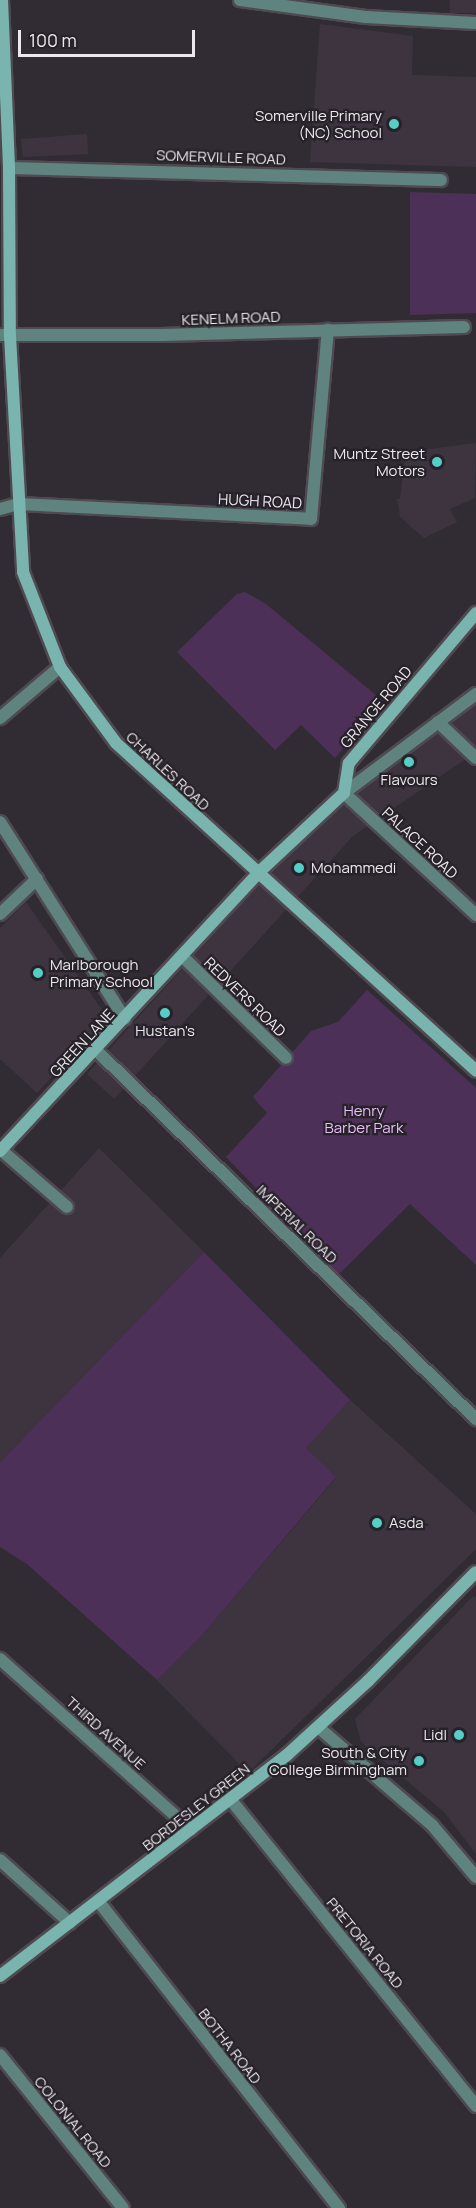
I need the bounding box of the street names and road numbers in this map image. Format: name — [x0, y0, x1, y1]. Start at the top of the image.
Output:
street label: SOMERVILLE ROAD — [156, 146, 286, 168]
street label: KENELM ROAD — [181, 307, 281, 329]
street label: HUGH ROAD — [217, 490, 303, 512]
street label: GRANGE ROAD — [336, 662, 416, 752]
street label: CHARLES ROAD — [123, 728, 213, 814]
street label: PALACE ROAD — [379, 803, 461, 883]
street label: REDVERS ROAD — [200, 954, 290, 1040]
street label: GREEN LANE — [46, 1005, 118, 1081]
street label: IMPERIAL ROAD — [252, 1181, 342, 1267]
street label: THIRD AVENUE — [63, 1693, 149, 1773]
street label: BORDESLEY GREEN — [138, 1759, 254, 1855]
street label: PRETORIA ROAD — [323, 1894, 407, 1992]
street label: BOTHA ROAD — [195, 2005, 265, 2087]
street label: COLONIAL ROAD — [30, 2072, 116, 2172]

